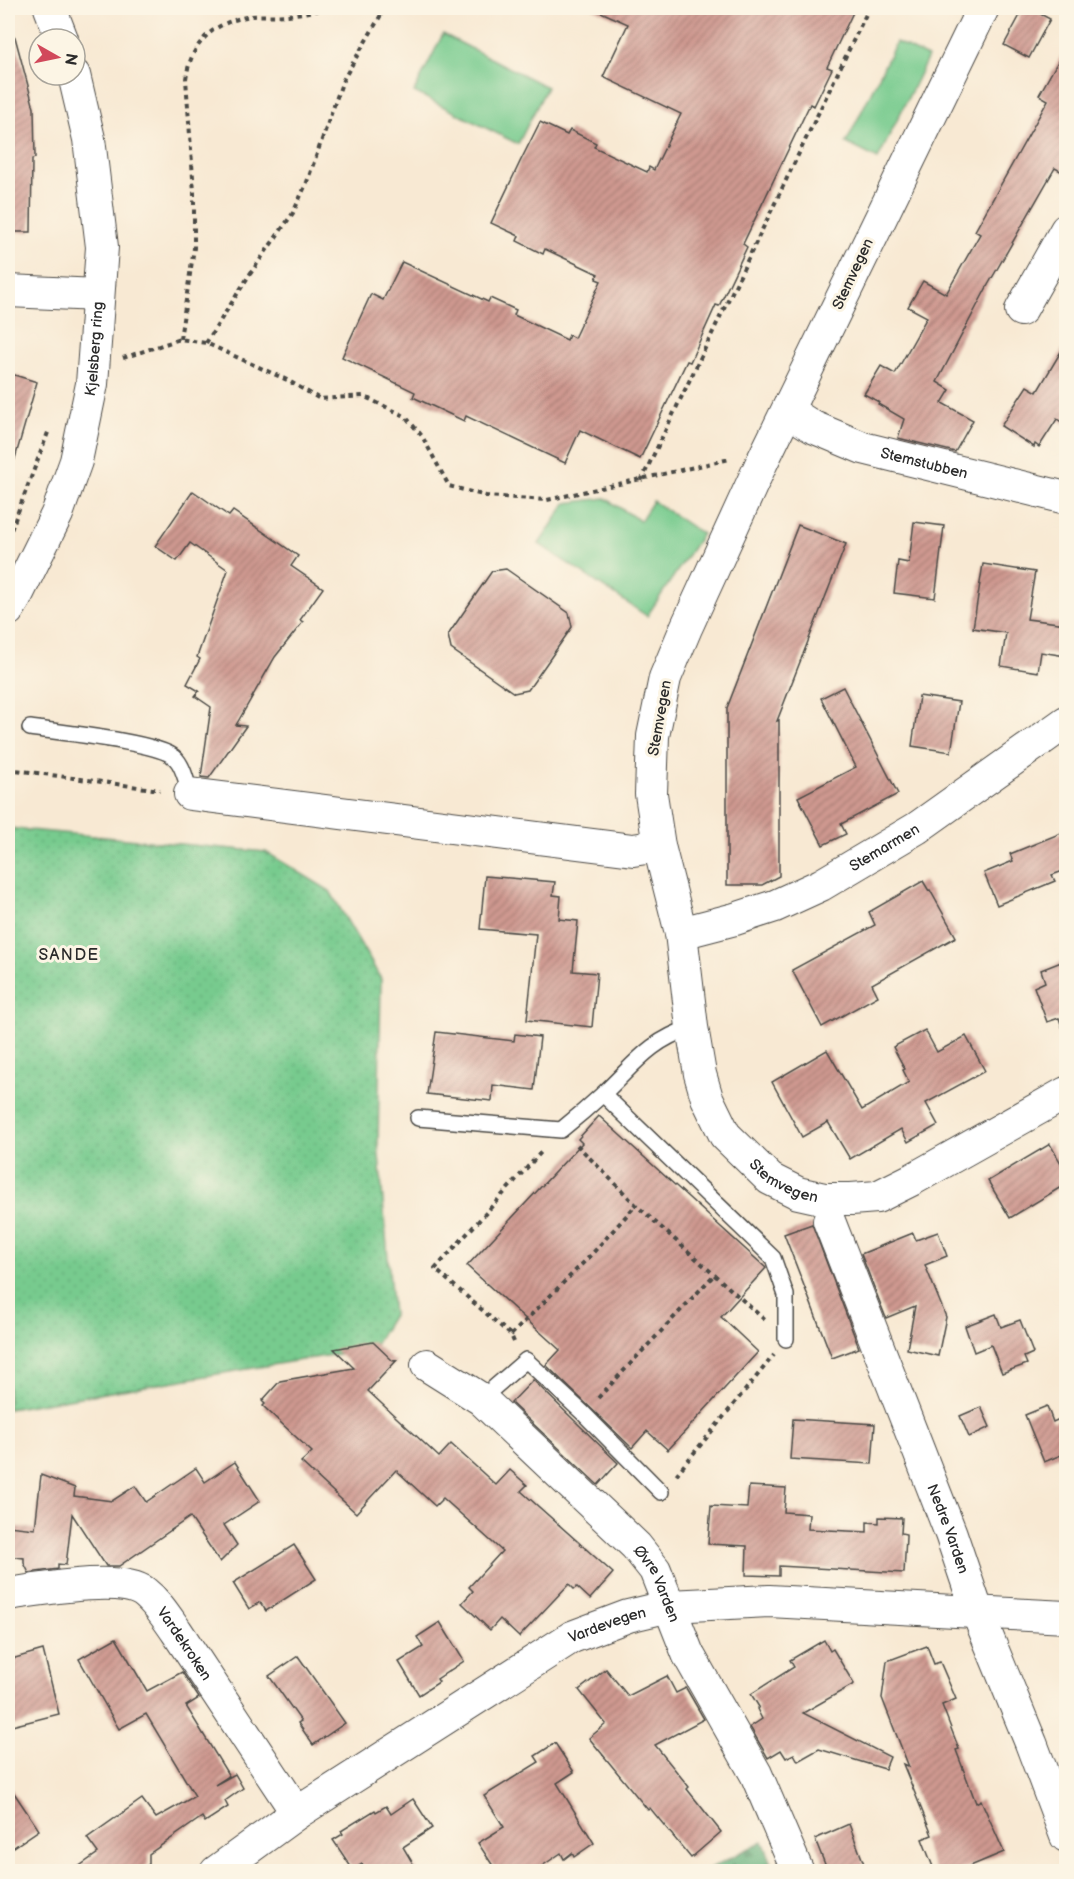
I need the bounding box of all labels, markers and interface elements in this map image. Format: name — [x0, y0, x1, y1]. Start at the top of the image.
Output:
north arrow — [27, 27, 87, 87]
text: N — [60, 52, 81, 67]
street label: Stemvegen — [828, 235, 878, 313]
street label: Kjelsberg ring — [80, 301, 108, 398]
street label: Stemstubben — [879, 443, 970, 483]
street label: Stemvegen — [644, 679, 676, 757]
street label: Stemarmen — [846, 819, 923, 876]
district label: SANDE — [38, 946, 100, 965]
street label: Stemvegen — [745, 1155, 820, 1207]
street label: Nedre Varden — [923, 1481, 973, 1576]
street label: Øvre Varden — [629, 1541, 684, 1625]
street label: Vardekroken — [153, 1603, 216, 1684]
street label: Vardevegen — [566, 1603, 648, 1647]

